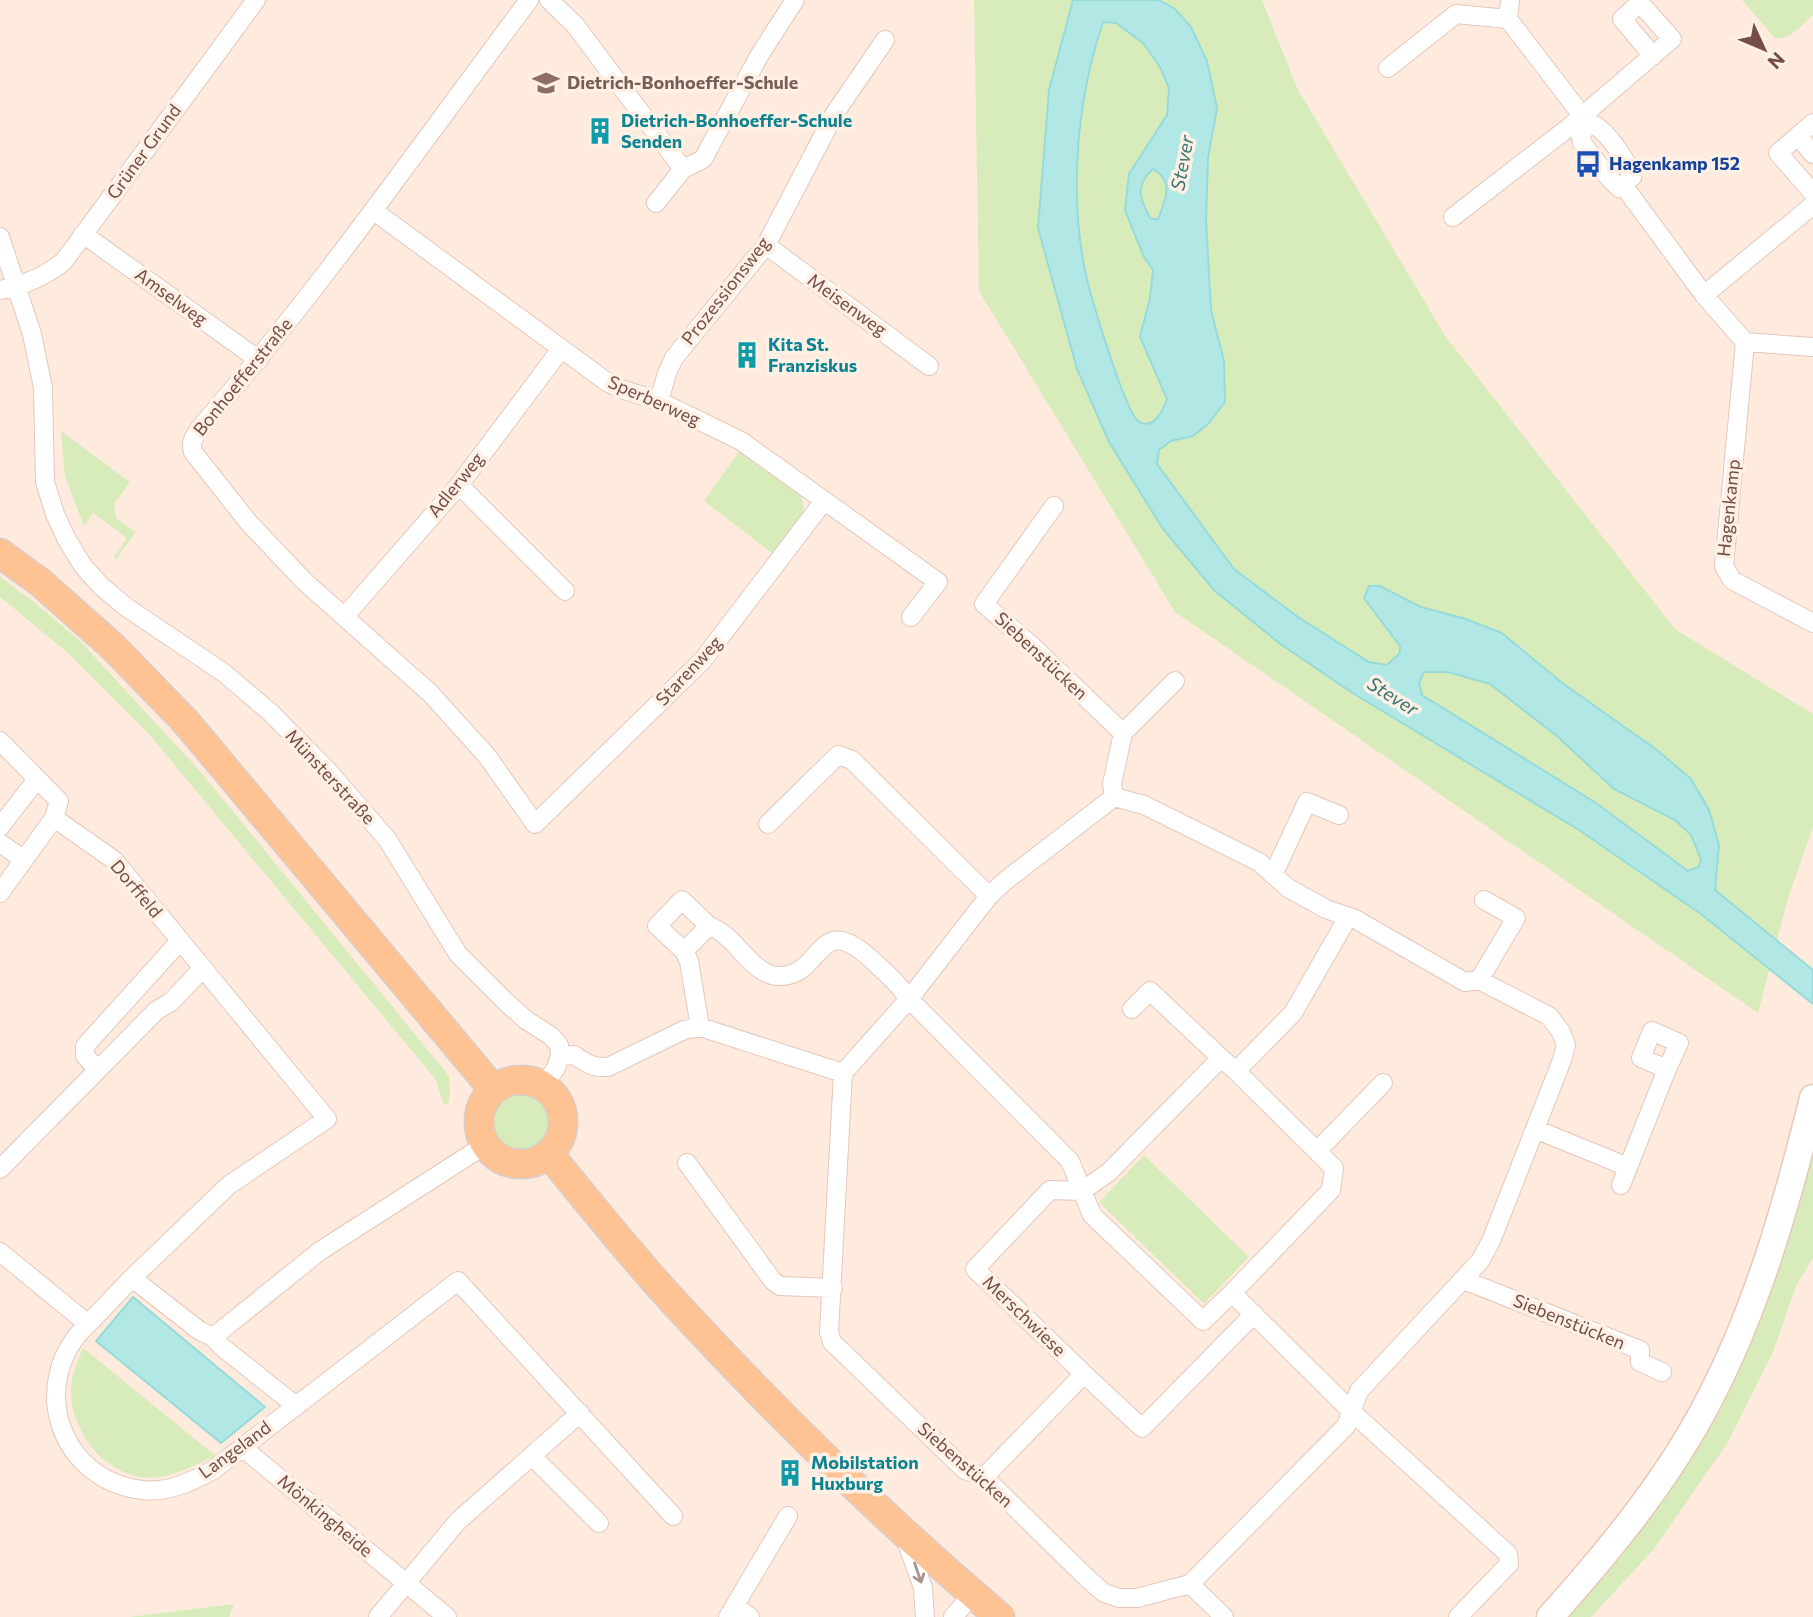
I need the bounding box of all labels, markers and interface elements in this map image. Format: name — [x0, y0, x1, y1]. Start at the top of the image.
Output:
north arrow — [1729, 14, 1799, 84]
text: N — [1763, 48, 1790, 74]
school or university icon: Dietrich-Bonhoeffer-Schule — [531, 68, 561, 98]
place label: Dietrich-Bonhoeffer-Schule — [567, 71, 798, 93]
street label: Grüner Grund — [101, 100, 185, 203]
place label: Dietrich-Bonhoeffer-Schule Senden — [621, 109, 852, 152]
building icon: Dietrich-Bonhoeffer-Schule Senden — [585, 116, 615, 146]
water label: Stever — [1165, 132, 1198, 192]
bus stop icon: Hagenkamp 152 — [1573, 149, 1603, 179]
place label: Hagenkamp 152 — [1609, 152, 1740, 174]
street label: Prozessionsweg — [676, 232, 774, 349]
street label: Amselweg — [131, 263, 212, 330]
street label: Meisenweg — [804, 268, 892, 340]
street label: Bonhoefferstraße — [188, 313, 296, 440]
place label: Kita St. Franziskus — [768, 333, 857, 376]
building icon: Kita St. Franziskus — [732, 340, 762, 370]
street label: Sperberweg — [605, 370, 704, 430]
street label: Adlerweg — [422, 447, 488, 521]
street label: Hagenkamp — [1712, 458, 1744, 558]
street label: Siebenstücken — [991, 607, 1093, 704]
street label: Starenweg — [651, 631, 726, 710]
water label: Stever — [1364, 671, 1424, 721]
street label: Münsterstraße — [281, 724, 380, 828]
street label: Dorffeld — [106, 855, 167, 922]
street label: Merschwiese — [979, 1270, 1071, 1360]
street label: Siebenstücken — [1510, 1289, 1629, 1354]
street label: Langeland — [194, 1416, 275, 1483]
street label: Siebenstücken — [914, 1417, 1018, 1512]
place label: Mobilstation Huxburg — [811, 1451, 919, 1494]
building icon: Mobilstation Huxburg — [775, 1458, 805, 1488]
street label: Mönkingheide — [274, 1469, 378, 1561]
one-way arrow — [913, 1561, 925, 1583]

